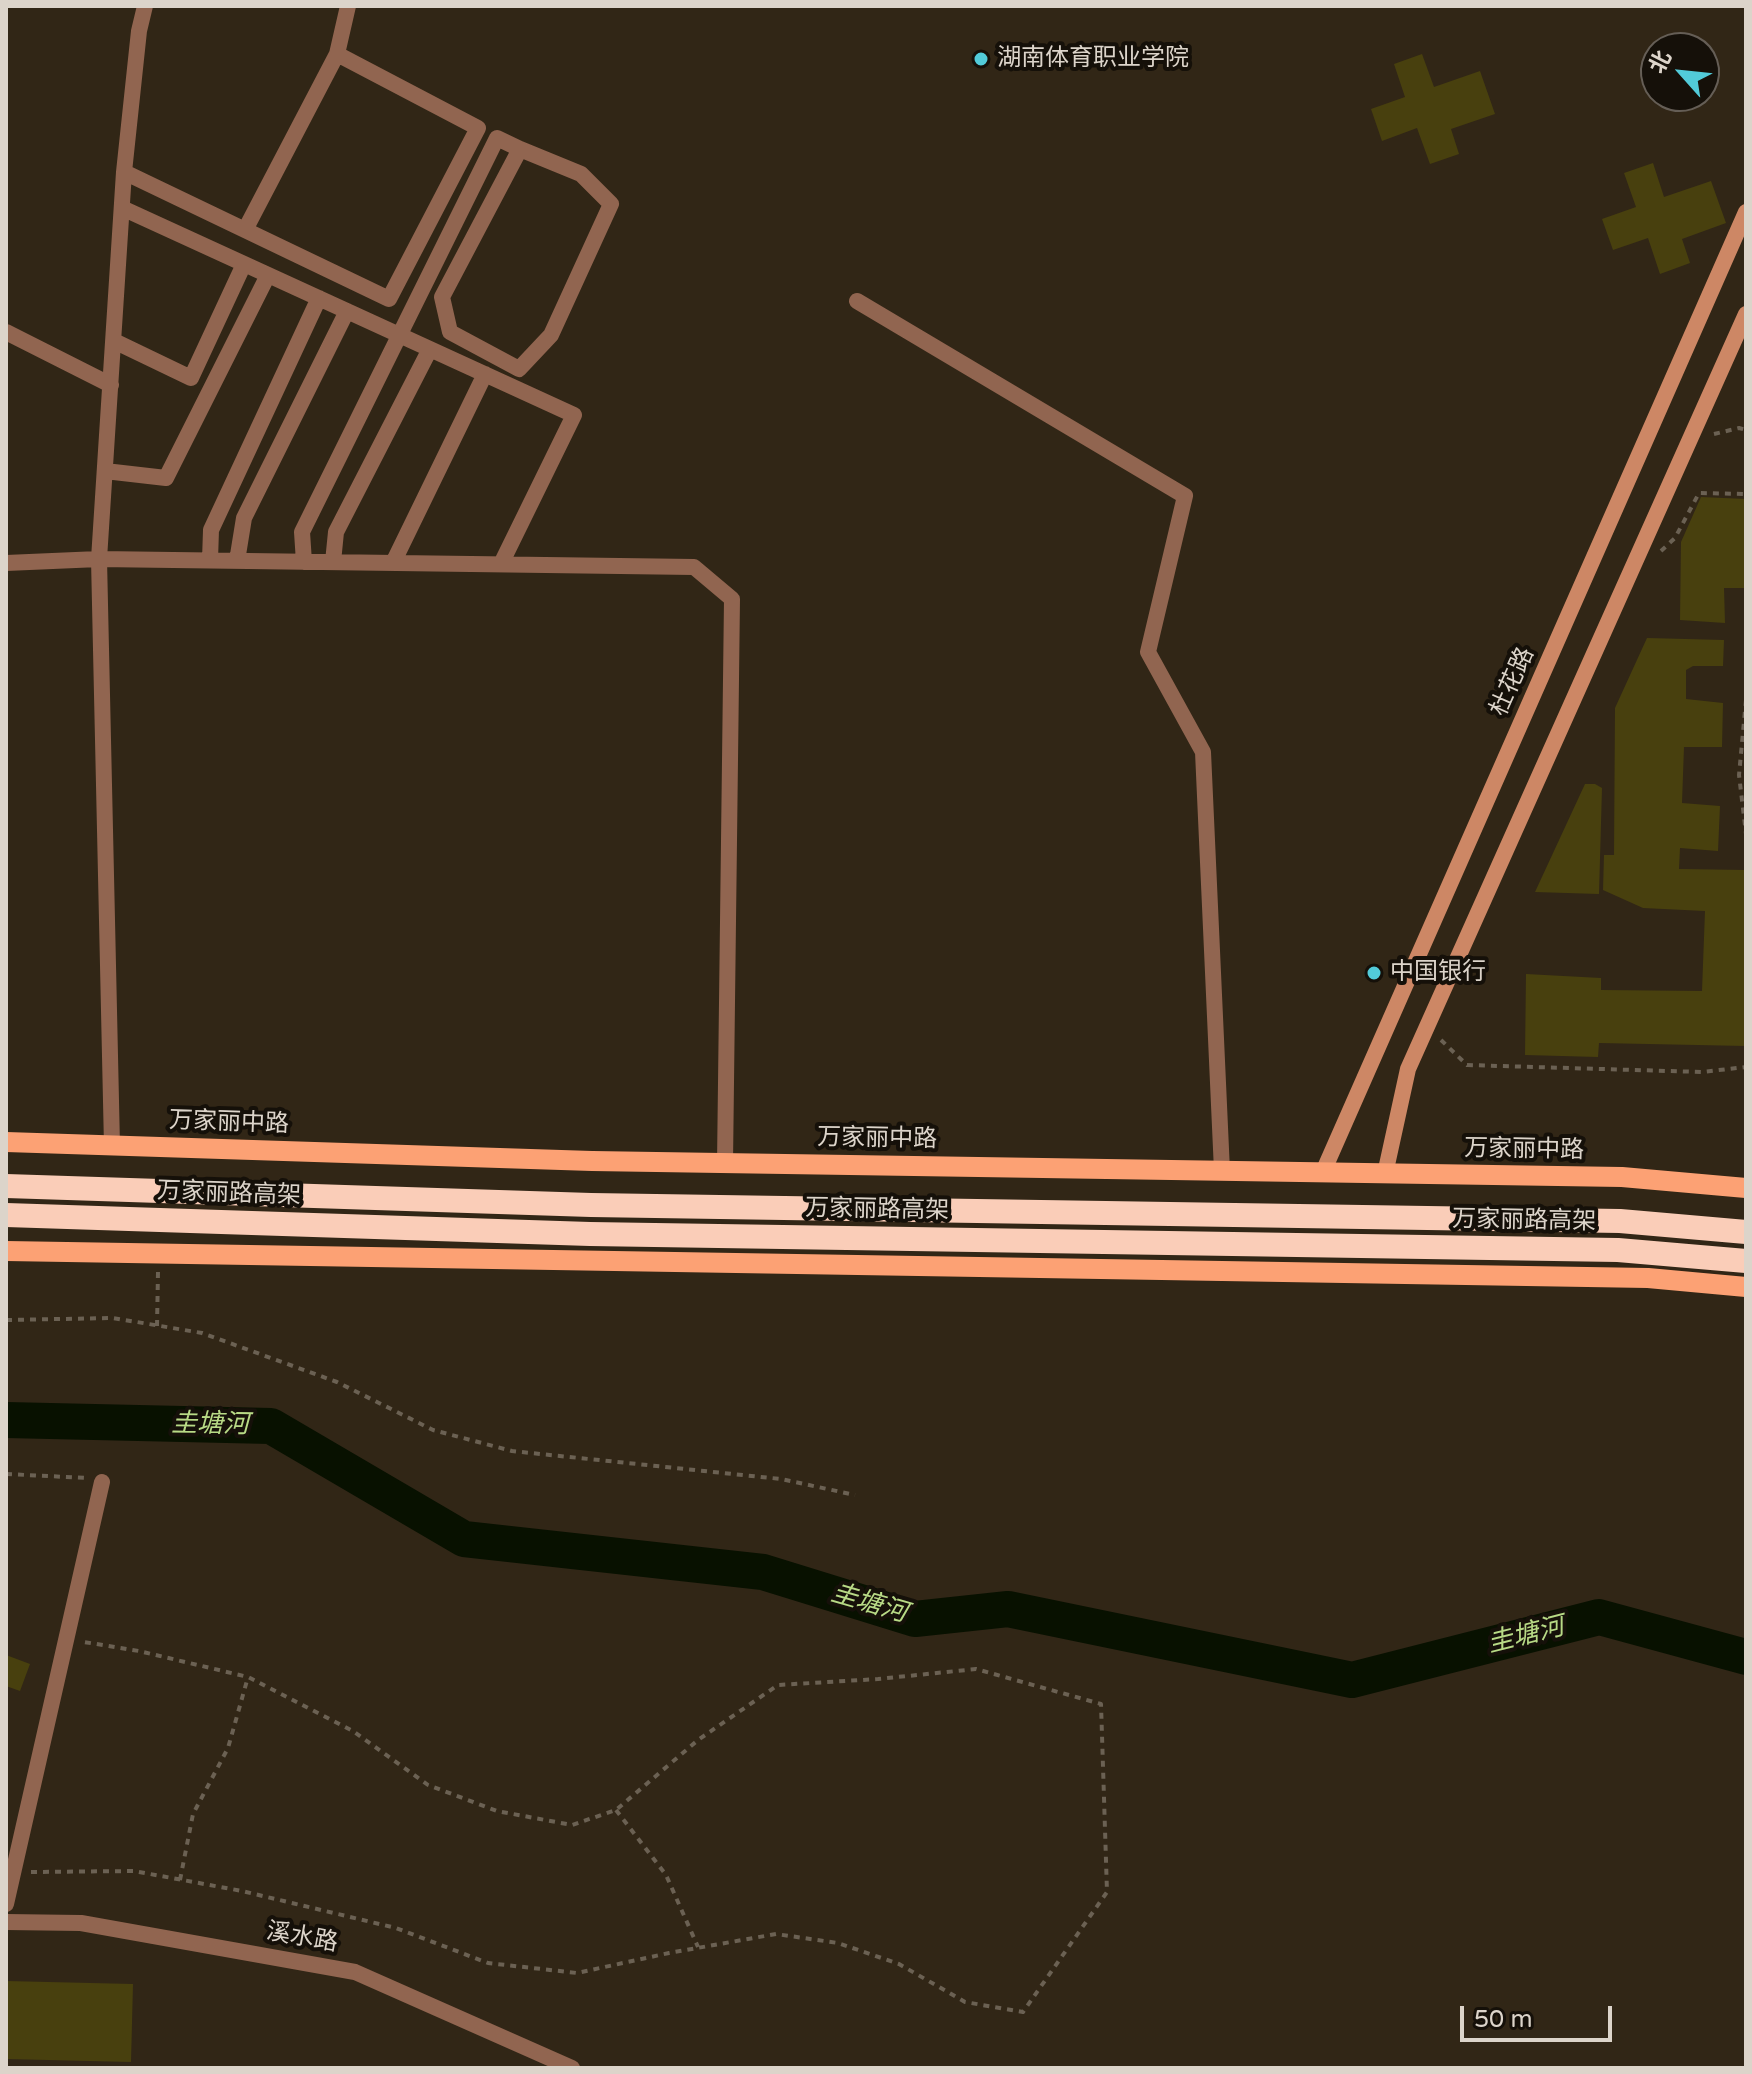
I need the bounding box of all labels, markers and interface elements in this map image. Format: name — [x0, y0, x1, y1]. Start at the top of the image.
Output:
north arrow — [1640, 32, 1720, 112]
place label: 湖南体育职业学院 — [997, 45, 1189, 73]
text: 北 — [1644, 46, 1677, 78]
marker: 湖南体育职业学院 — [972, 50, 990, 68]
street label: 杜花路 — [1485, 643, 1541, 721]
place label: 中国银行 — [1390, 959, 1486, 987]
marker: 中国银行 — [1365, 964, 1383, 982]
street label: 万家丽中路 — [169, 1107, 289, 1139]
street label: 万家丽中路 — [817, 1124, 937, 1154]
street label: 万家丽中路 — [1464, 1135, 1584, 1165]
street label: 万家丽路高架 — [157, 1177, 301, 1211]
street label: 万家丽路高架 — [805, 1194, 949, 1226]
street label: 万家丽路高架 — [1452, 1205, 1596, 1237]
water label: 圭塘河 — [171, 1409, 249, 1441]
water label: 圭塘河 — [827, 1578, 911, 1630]
water label: 圭塘河 — [1484, 1611, 1568, 1661]
street label: 溪水路 — [264, 1918, 340, 1958]
scale bar — [1464, 1990, 1616, 2040]
text: 50 m — [1474, 2005, 1532, 2034]

